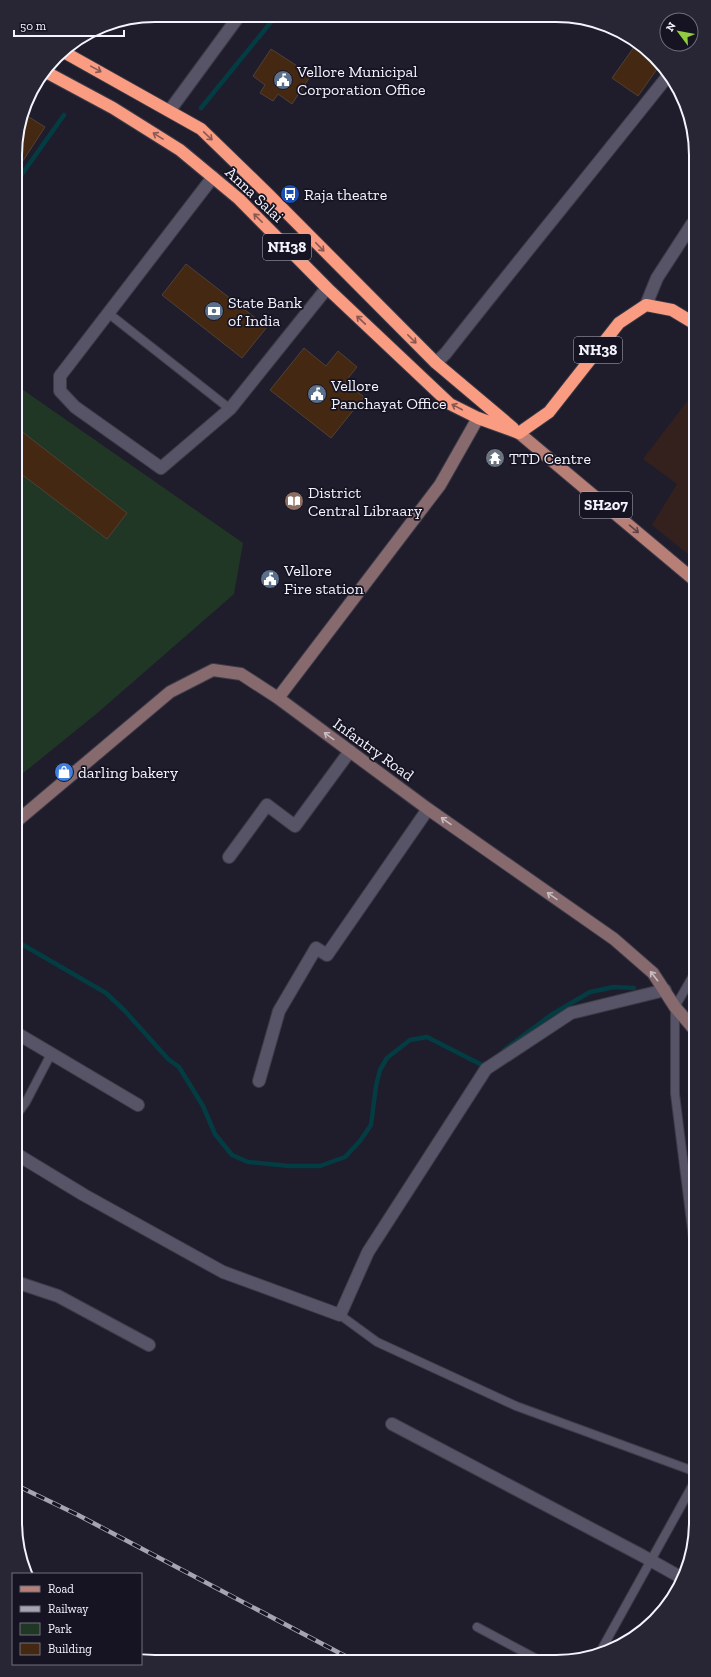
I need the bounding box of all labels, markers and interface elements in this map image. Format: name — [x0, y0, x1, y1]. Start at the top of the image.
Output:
scale bar — [14, 12, 124, 38]
north arrow — [659, 12, 699, 52]
text: 50 m — [20, 19, 47, 33]
text: N — [663, 19, 679, 34]
place label: Vellore Municipal Corporation Office — [296, 62, 426, 99]
one-way arrow — [90, 66, 102, 74]
public building icon: Vellore Municipal Corporation Office — [272, 69, 294, 91]
one-way arrow — [203, 131, 213, 141]
one-way arrow — [152, 132, 164, 140]
street label: Anna Salai — [222, 163, 288, 226]
bus stop icon: Raja theatre — [279, 183, 301, 205]
place label: Raja theatre — [304, 185, 387, 204]
one-way arrow — [254, 213, 263, 223]
road number: NH38 — [263, 234, 311, 260]
one-way arrow — [315, 242, 325, 252]
place label: State Bank of India — [228, 293, 303, 330]
bank icon: State Bank of India — [203, 300, 225, 322]
one-way arrow — [356, 315, 366, 324]
one-way arrow — [407, 334, 416, 344]
road number: NH38 — [574, 337, 622, 363]
place label: Vellore Panchayat Office — [330, 376, 447, 413]
public building icon: Vellore Panchayat Office — [306, 383, 328, 405]
one-way arrow — [451, 403, 463, 410]
temple icon: TTD Centre — [484, 447, 506, 469]
place label: TTD Centre — [509, 449, 591, 468]
place label: District Central Libraary — [308, 483, 423, 520]
library icon: District Central Libraary — [283, 490, 305, 512]
road number: SH207 — [580, 492, 632, 518]
one-way arrow — [629, 525, 640, 534]
place label: Vellore Fire station — [283, 561, 365, 598]
public building icon: Vellore Fire station — [259, 568, 281, 590]
street label: Infantry Road — [330, 714, 418, 785]
one-way arrow — [324, 732, 335, 740]
shop icon: darling bakery — [53, 761, 75, 783]
place label: darling bakery — [78, 763, 179, 782]
one-way arrow — [440, 817, 451, 825]
one-way arrow — [547, 892, 558, 900]
one-way arrow — [650, 970, 659, 981]
legend — [12, 1573, 142, 1665]
text: Road — [48, 1582, 74, 1596]
text: Railway — [48, 1602, 89, 1616]
text: Park — [48, 1622, 73, 1636]
text: Building — [48, 1642, 92, 1656]

